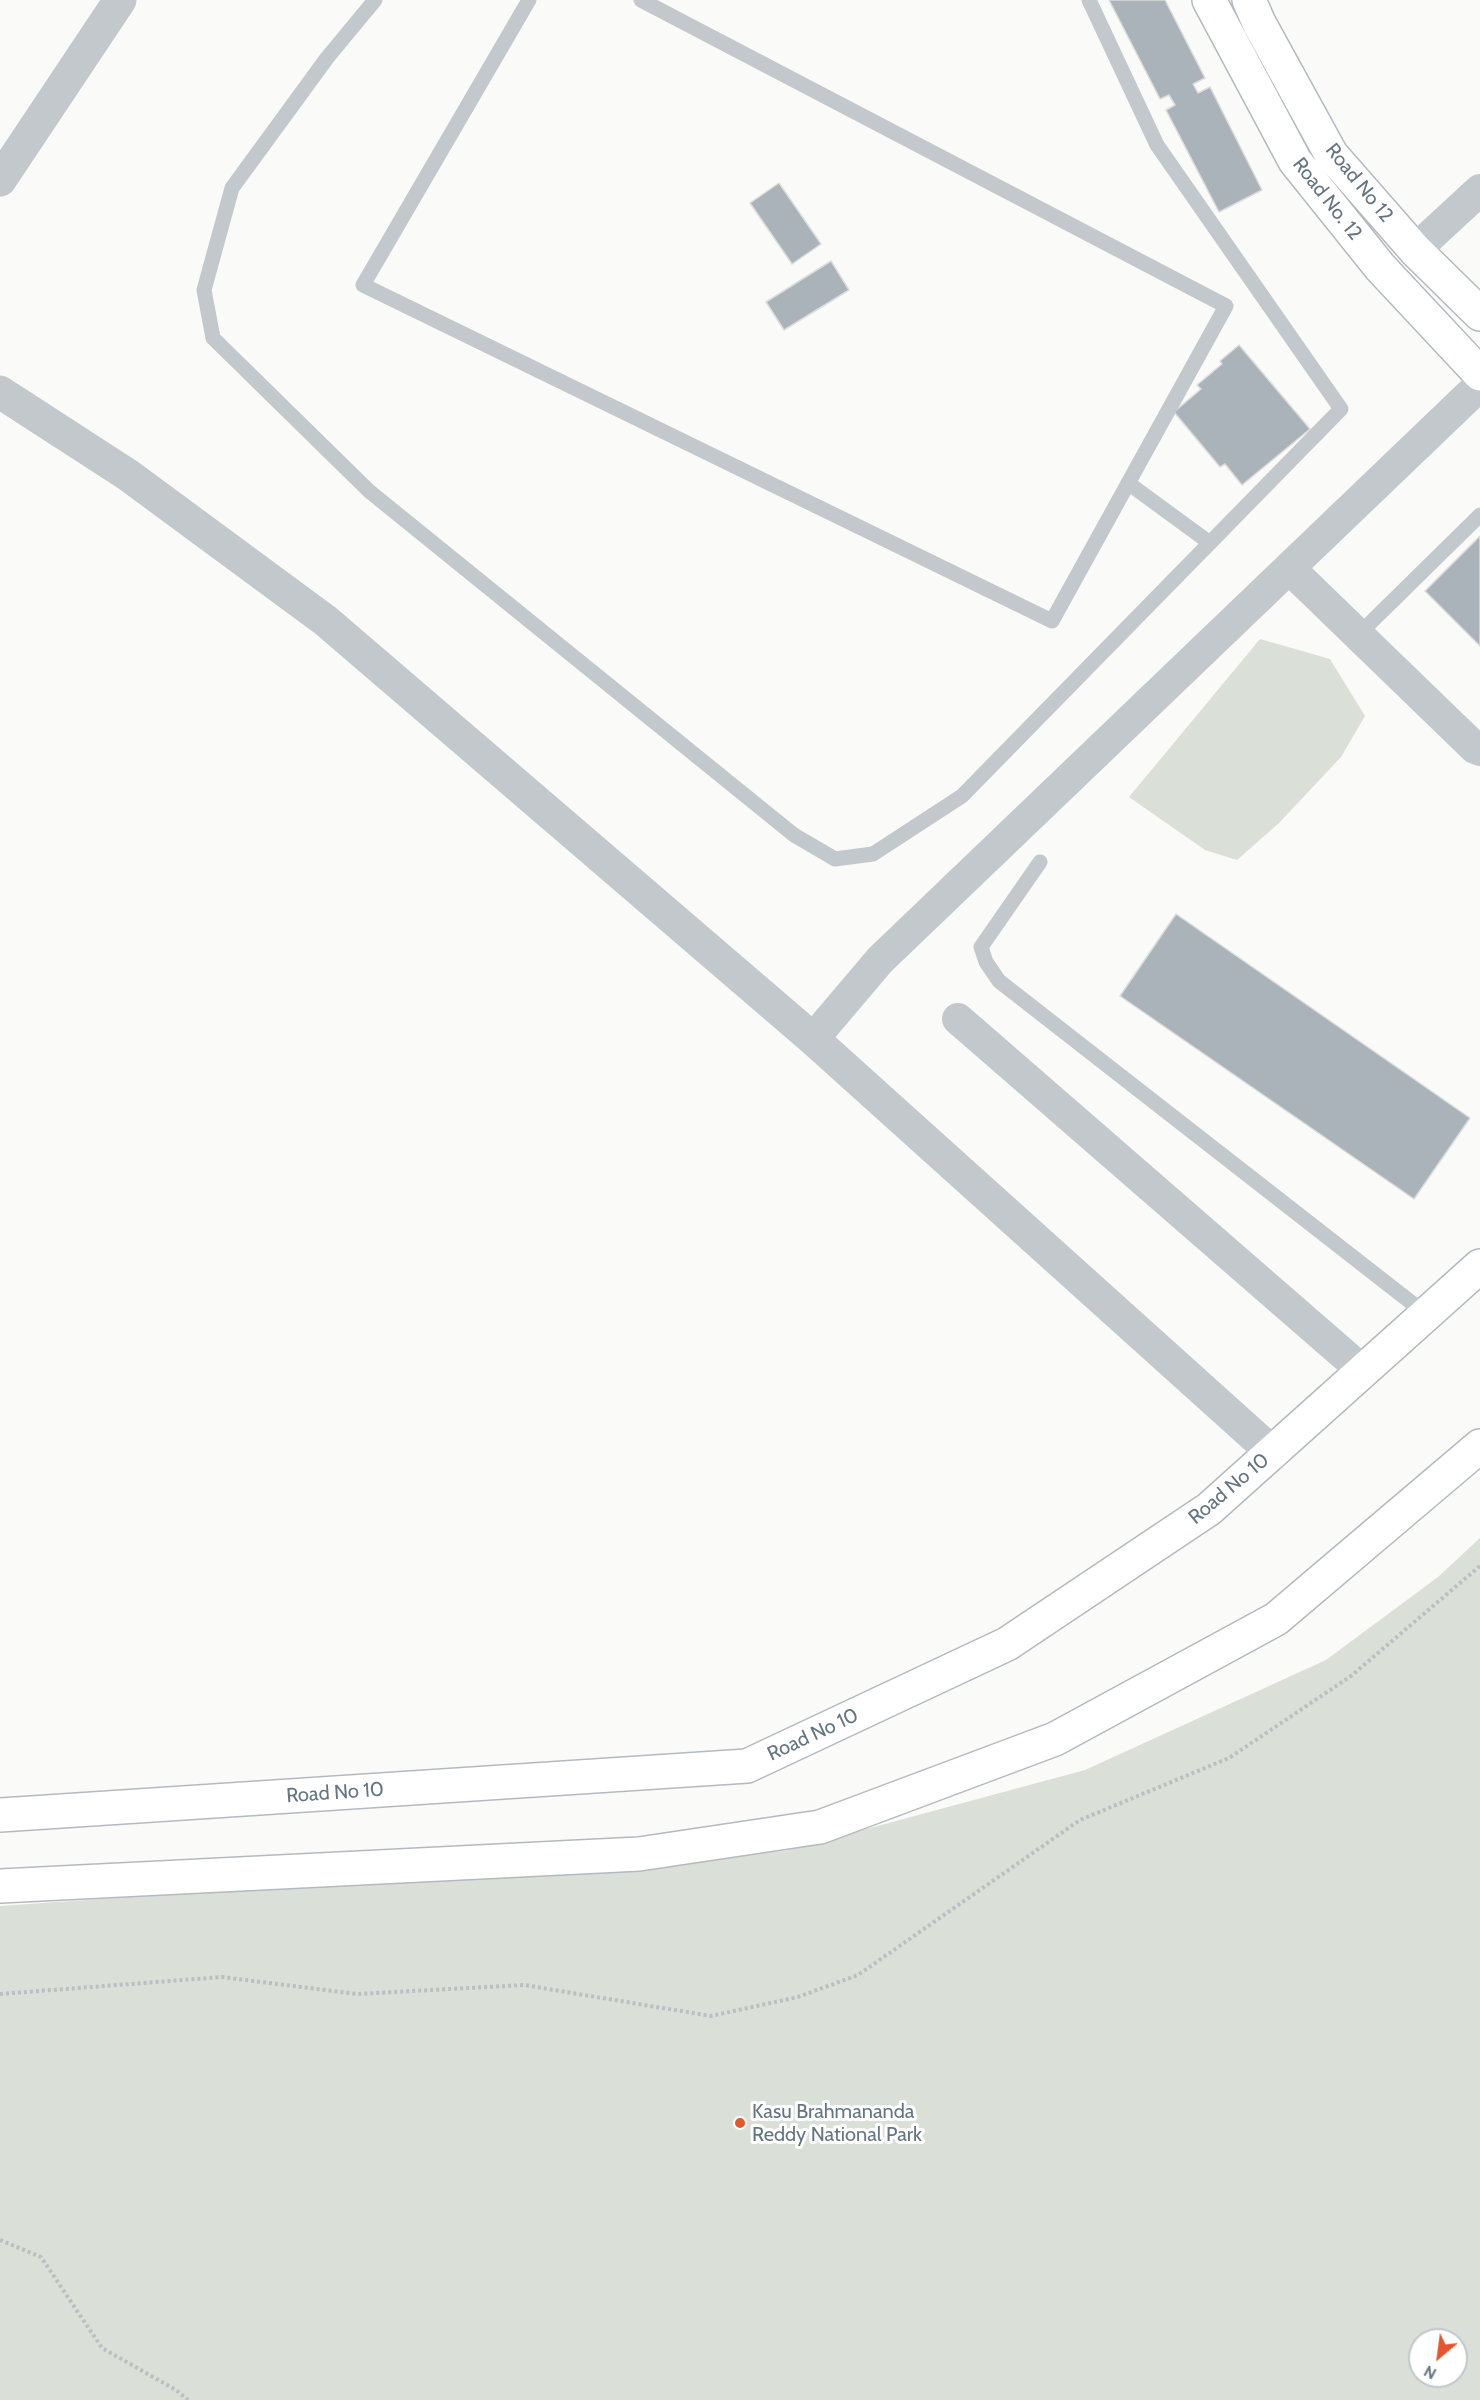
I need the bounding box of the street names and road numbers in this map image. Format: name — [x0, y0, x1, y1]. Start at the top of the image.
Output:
street label: Road No 12 — [1320, 139, 1398, 227]
street label: Road No. 12 — [1287, 153, 1367, 245]
street label: Road No 10 — [1184, 1448, 1274, 1530]
street label: Road No 10 — [764, 1703, 862, 1767]
street label: Road No 10 — [285, 1778, 385, 1808]

